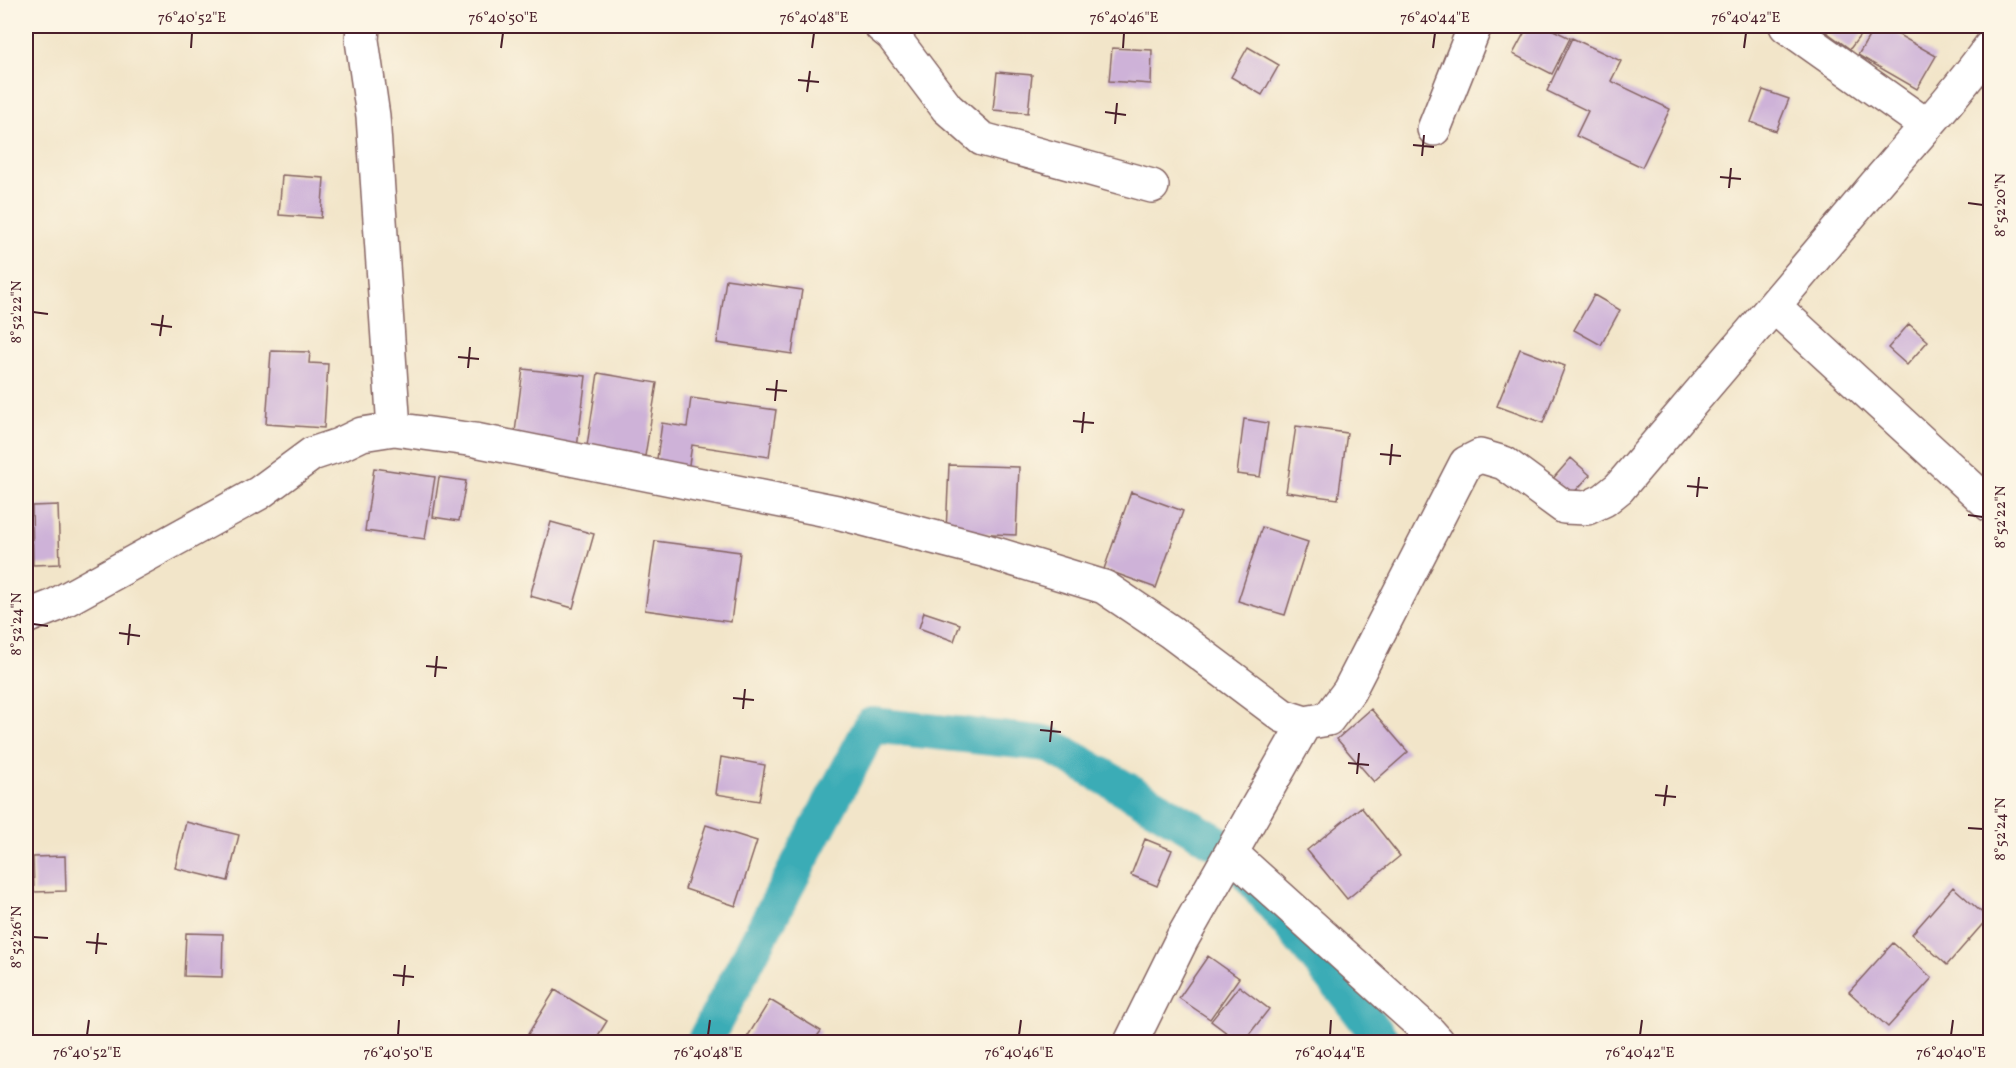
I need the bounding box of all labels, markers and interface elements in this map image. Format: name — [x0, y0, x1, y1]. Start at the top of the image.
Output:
text: 76°40'52"E — [158, 8, 226, 29]
text: 76°40'50"E — [468, 8, 538, 29]
text: 76°40'48"E — [780, 8, 848, 29]
text: 76°40'46"E — [1090, 8, 1158, 29]
text: 76°40'44"E — [1400, 8, 1470, 29]
text: 76°40'42"E — [1711, 8, 1781, 29]
text: 8°52'20"N — [1991, 173, 2012, 237]
text: 8°52'22"N — [7, 280, 28, 344]
text: 8°52'22"N — [1991, 485, 2012, 549]
text: 8°52'24"N — [7, 592, 28, 656]
text: 8°52'24"N — [1991, 797, 2012, 861]
text: 8°52'26"N — [7, 906, 28, 968]
text: 76°40'52"E — [53, 1043, 121, 1064]
text: 76°40'50"E — [363, 1043, 433, 1064]
text: 76°40'48"E — [674, 1043, 742, 1064]
text: 76°40'46"E — [985, 1043, 1053, 1064]
text: 76°40'44"E — [1295, 1043, 1365, 1064]
text: 76°40'42"E — [1605, 1043, 1675, 1064]
text: 76°40'40"E — [1916, 1043, 1986, 1064]

